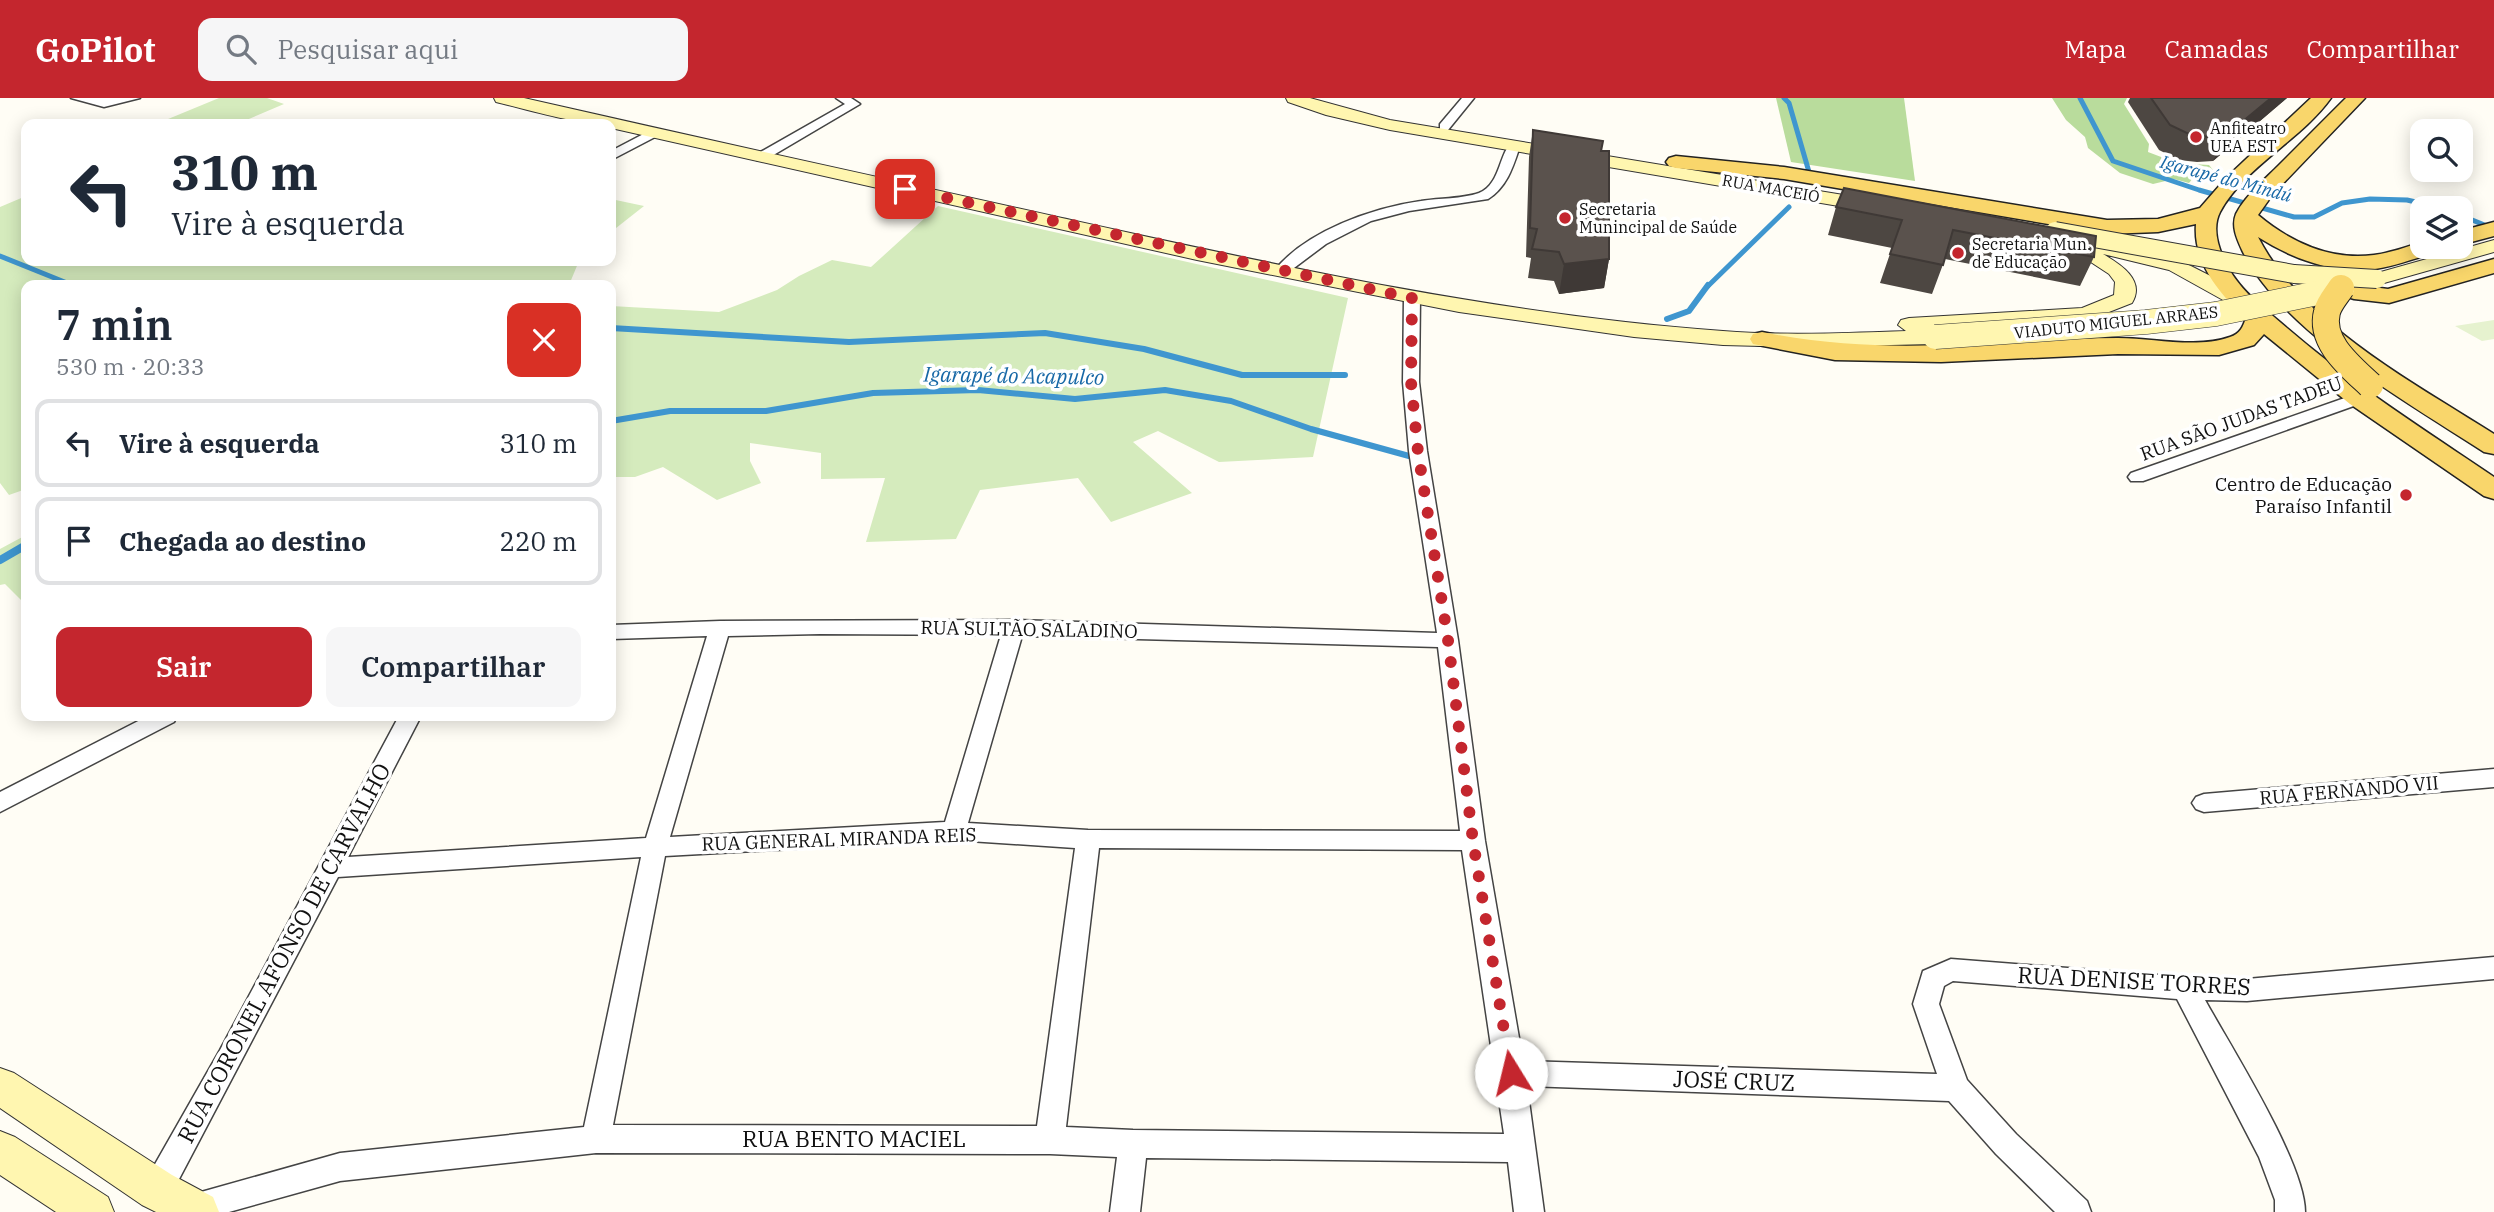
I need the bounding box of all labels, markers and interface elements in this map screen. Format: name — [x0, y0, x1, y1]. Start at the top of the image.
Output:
search box — [198, 18, 688, 81]
text: GoPilot — [35, 28, 156, 71]
icon: search — [222, 30, 260, 68]
text: Pesquisar aqui — [278, 32, 458, 66]
text: Mapa — [2064, 33, 2127, 65]
text: Camadas — [2165, 33, 2268, 65]
text: Compartilhar — [2306, 33, 2459, 65]
place label: Anfiteatro UEA EST — [2210, 118, 2286, 156]
map controls — [2410, 119, 2473, 259]
button: search — [2410, 119, 2473, 182]
marker: Anfiteatro UEA EST — [2188, 129, 2204, 145]
text: 310 m — [171, 140, 318, 203]
icon: left — [56, 147, 147, 238]
water label: Igarapé do Mindú — [2157, 150, 2295, 207]
pin — [875, 159, 935, 219]
street label: RUA MACEIÓ — [1721, 169, 1822, 206]
icon: arrive — [886, 170, 924, 208]
button: layers — [2410, 196, 2473, 259]
place label: Secretaria Munincipal de Saúde — [1579, 199, 1737, 237]
text: Vire à esquerda — [171, 202, 405, 244]
marker: Secretaria Munincipal de Saúde — [1557, 210, 1573, 226]
place label: Secretaria Mun. de Educação — [1972, 234, 2091, 272]
marker: Secretaria Mun. de Educação — [1950, 245, 1966, 261]
text: 7 min — [56, 297, 173, 352]
street label: VIADUTO MIGUEL ARRAES — [2013, 301, 2219, 343]
button: close — [507, 303, 581, 377]
text: 530 m · 20:33 — [56, 351, 205, 381]
water label: Igarapé do Acapulco — [922, 359, 1105, 391]
street label: RUA SÃO JUDAS TADEU — [2137, 370, 2345, 466]
icon: left — [60, 424, 98, 462]
text: Vire à esquerda — [119, 426, 320, 460]
text: 310 m — [499, 426, 577, 460]
place label: Centro de Educação Paraíso Infantil — [2215, 472, 2392, 518]
marker: Centro de Educação Paraíso Infantil — [2398, 487, 2414, 503]
icon: arrive — [60, 522, 98, 560]
text: Chegada ao destino — [119, 524, 366, 558]
text: 220 m — [499, 524, 577, 558]
street label: RUA SULTÃO SALADINO — [920, 615, 1138, 643]
button: Sair — [56, 627, 312, 707]
button: Compartilhar — [326, 627, 581, 707]
street label: RUA CORONEL AFONSO DE CARVALHO — [170, 757, 396, 1148]
street label: RUA FERNANDO VII — [2258, 770, 2440, 810]
street label: RUA GENERAL MIRANDA REIS — [701, 822, 977, 856]
street label: RUA DENISE TORRES — [2017, 959, 2251, 1001]
position arrow — [1474, 1036, 1548, 1110]
street label: JOSÉ CRUZ — [1672, 1063, 1796, 1097]
street label: RUA BENTO MACIEL — [742, 1123, 966, 1153]

